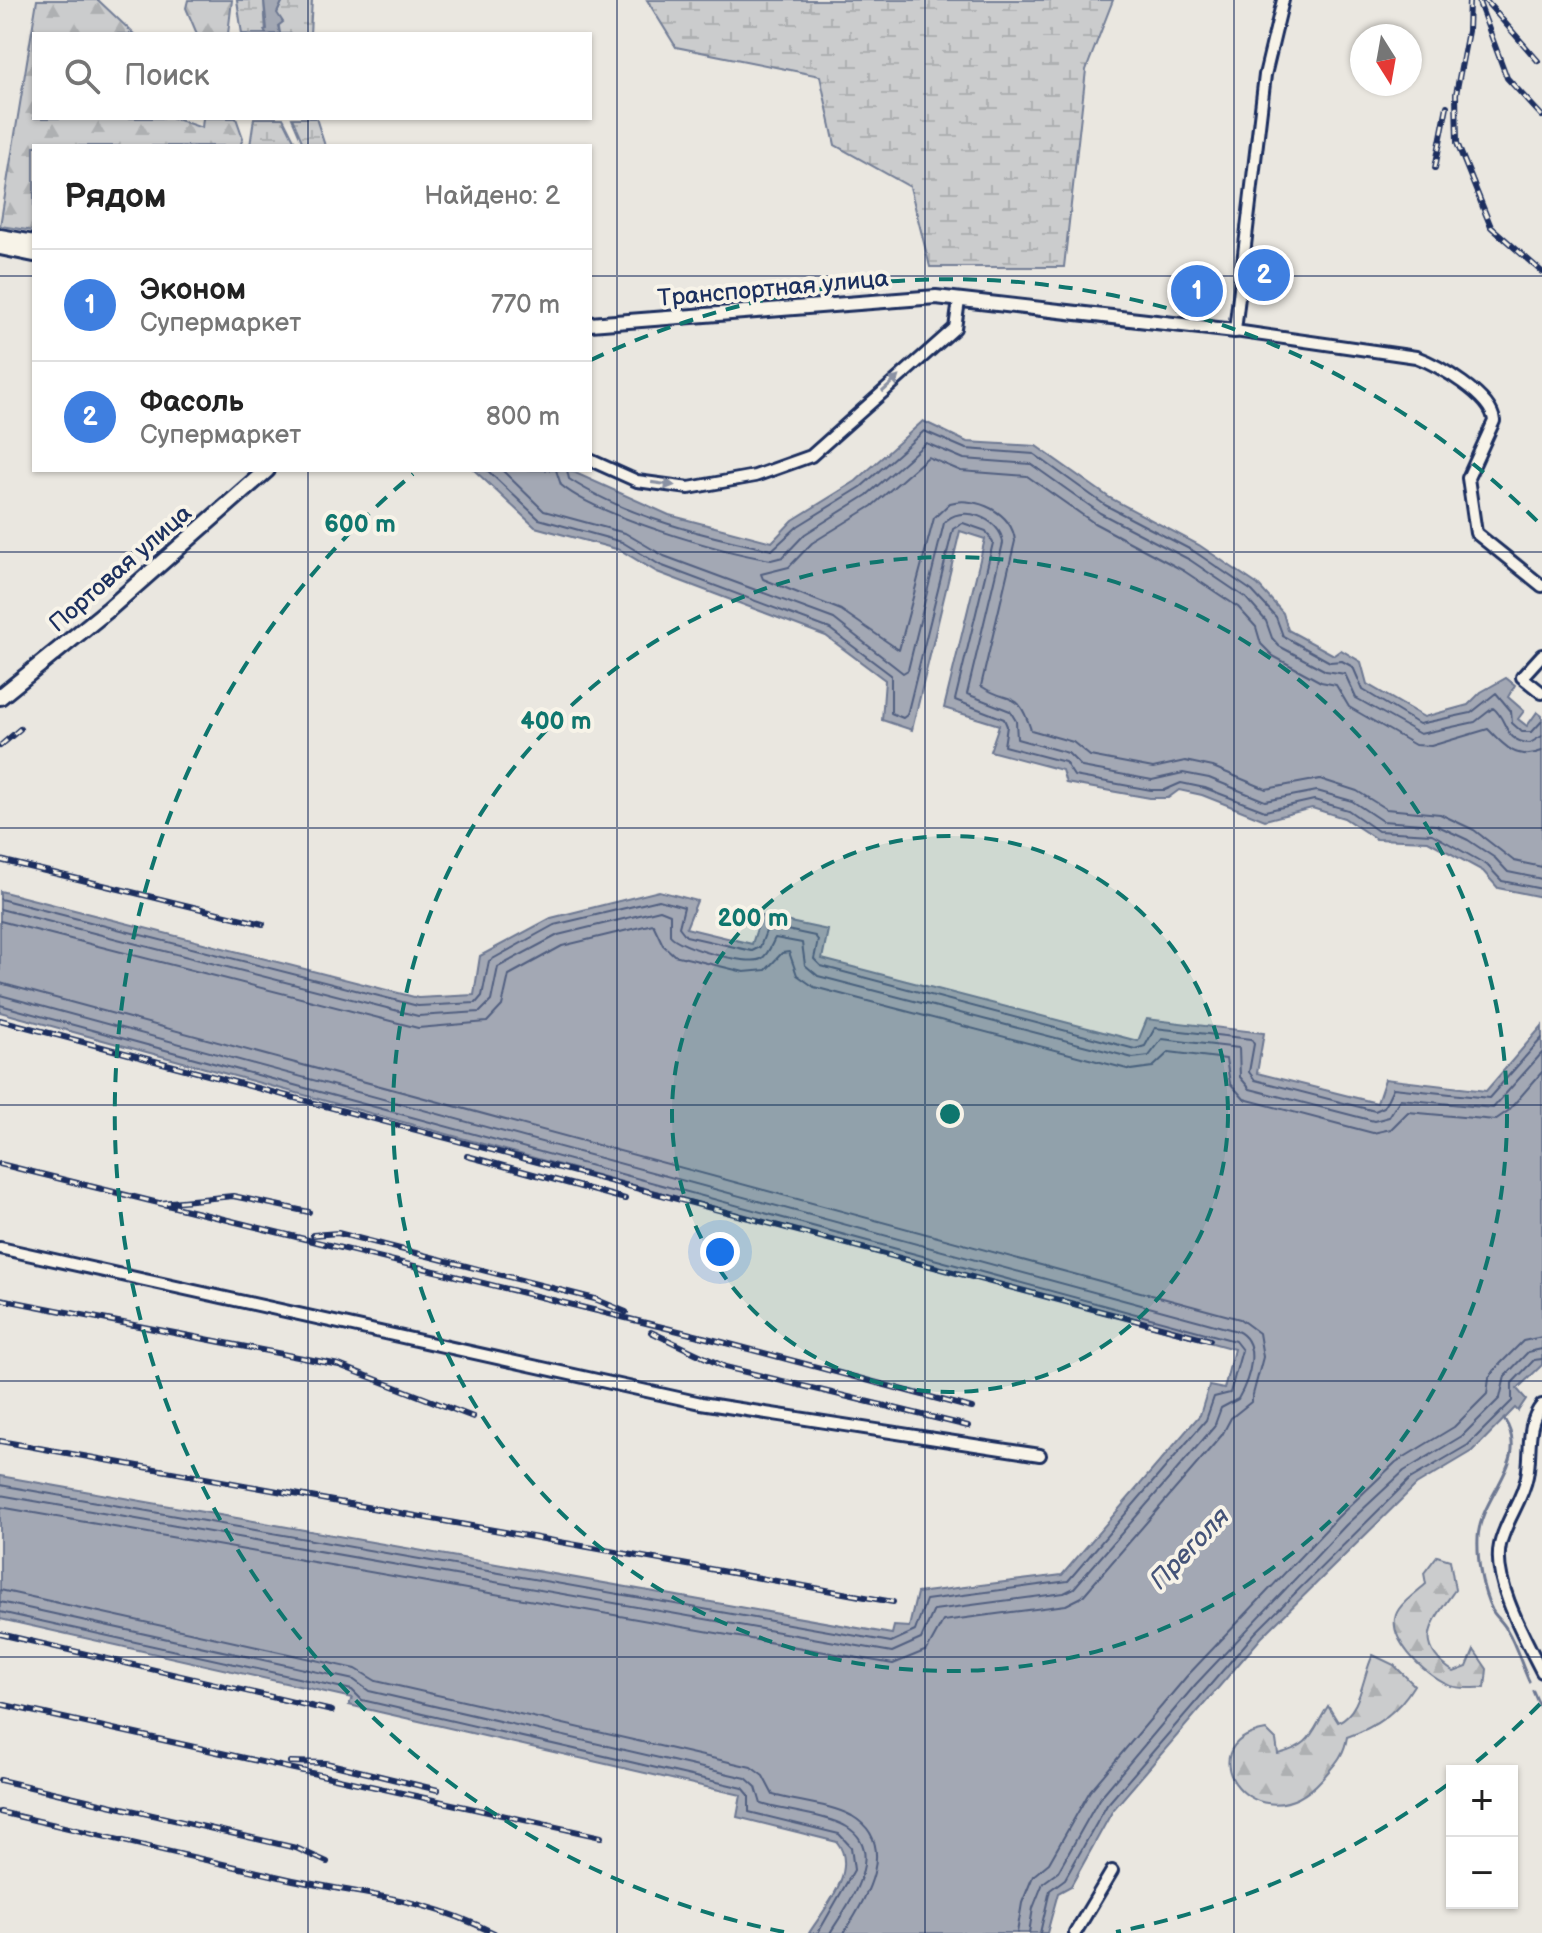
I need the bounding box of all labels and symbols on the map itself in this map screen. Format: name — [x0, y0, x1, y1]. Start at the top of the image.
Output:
north arrow — [1350, 24, 1422, 96]
pin: 2 — [1238, 245, 1290, 305]
pin: 1 — [1171, 261, 1223, 321]
street label: Транспортная улица — [656, 264, 890, 313]
one-way arrow — [882, 376, 901, 394]
one-way arrow — [651, 478, 676, 491]
street label: Портовая улица — [43, 498, 198, 638]
text: 600 m — [324, 510, 396, 539]
text: 400 m — [521, 707, 592, 736]
text: 200 m — [718, 904, 788, 933]
centre of rings — [936, 1100, 964, 1128]
your location — [700, 1232, 740, 1272]
water label: Преголя — [1144, 1501, 1237, 1596]

